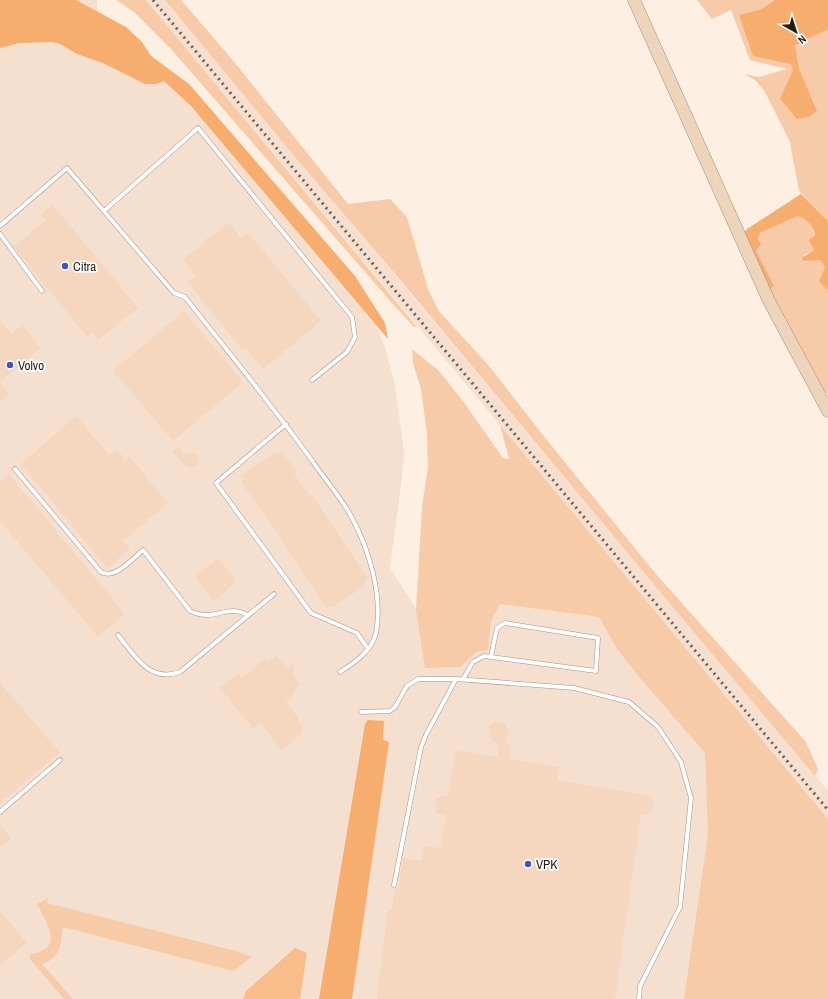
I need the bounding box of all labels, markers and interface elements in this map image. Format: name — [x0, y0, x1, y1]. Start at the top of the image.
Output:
north arrow — [776, 12, 816, 52]
text: N — [795, 32, 809, 47]
place label: Citra — [73, 258, 96, 275]
marker: Citra — [60, 261, 70, 271]
place label: Volvo — [18, 357, 44, 374]
marker: Volvo — [5, 360, 15, 370]
place label: VPK — [536, 856, 557, 873]
marker: VPK — [523, 859, 533, 869]

